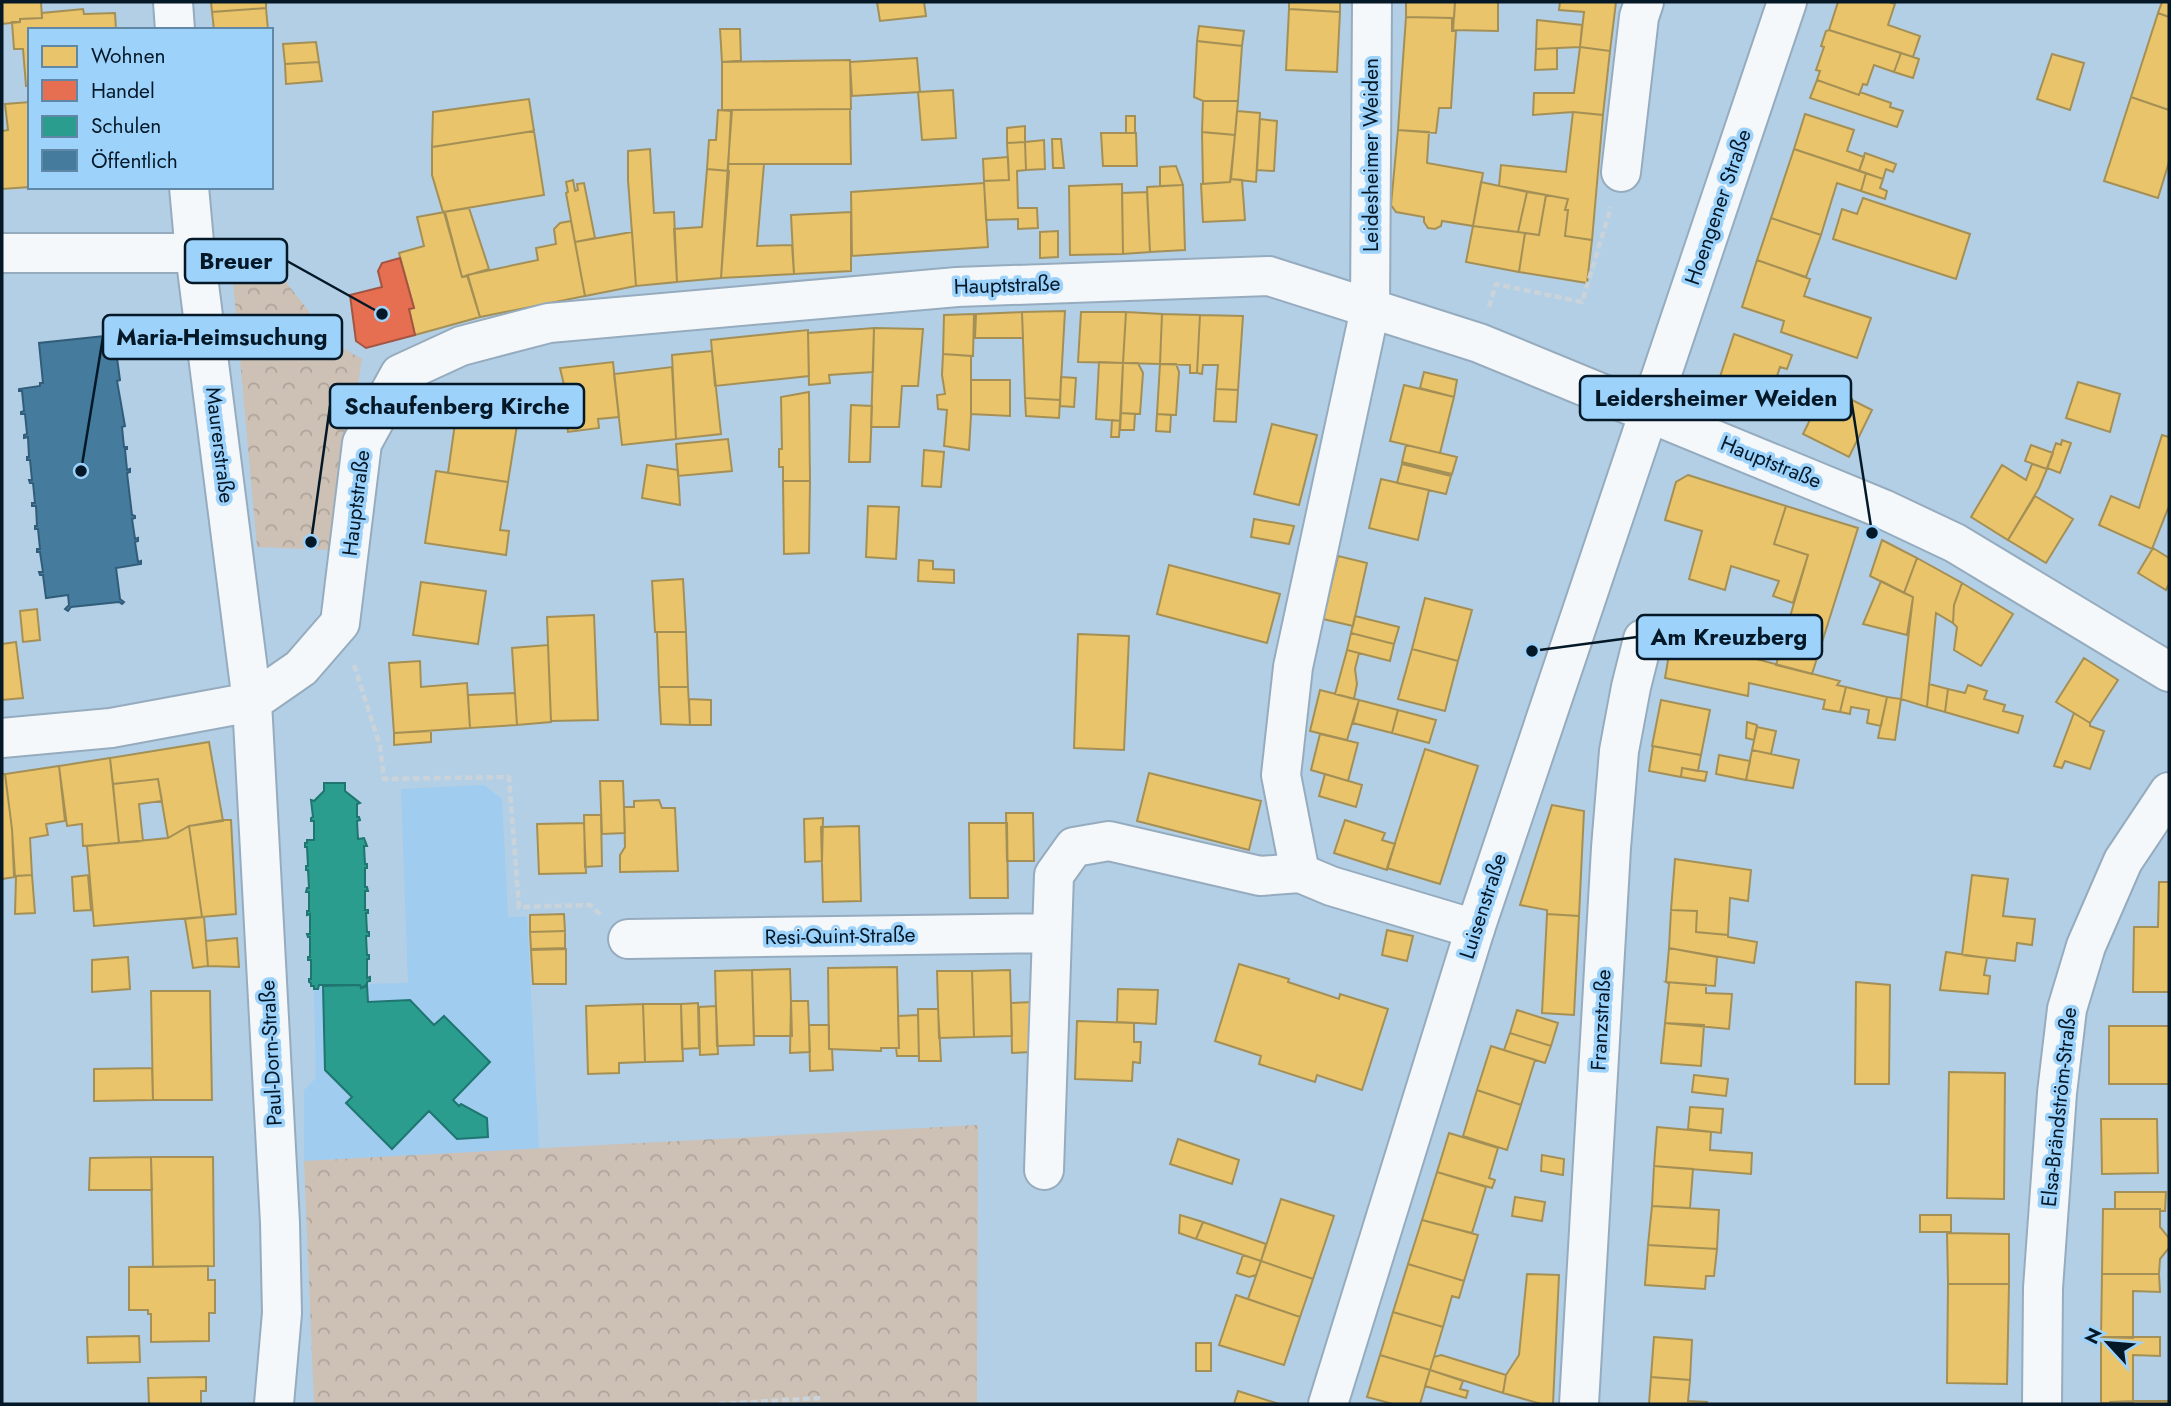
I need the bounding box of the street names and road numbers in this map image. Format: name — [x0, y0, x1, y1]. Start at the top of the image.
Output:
street label: Leidesheimer Weiden — [1356, 58, 1386, 252]
street label: Hoengener Straße — [1677, 125, 1759, 289]
street label: Hauptstraße — [953, 268, 1061, 302]
street label: Maurerstraße — [198, 385, 242, 505]
street label: Hauptstraße — [1716, 428, 1826, 496]
street label: Hauptstraße — [335, 448, 377, 558]
street label: Luisenstraße — [1452, 849, 1514, 963]
street label: Resi-Quint-Straße — [764, 920, 916, 952]
street label: Franzstraße — [1583, 968, 1619, 1071]
street label: Paul-Dorn-Straße — [252, 979, 290, 1127]
street label: Elsa-Brändström-Straße — [2034, 1005, 2084, 1208]

